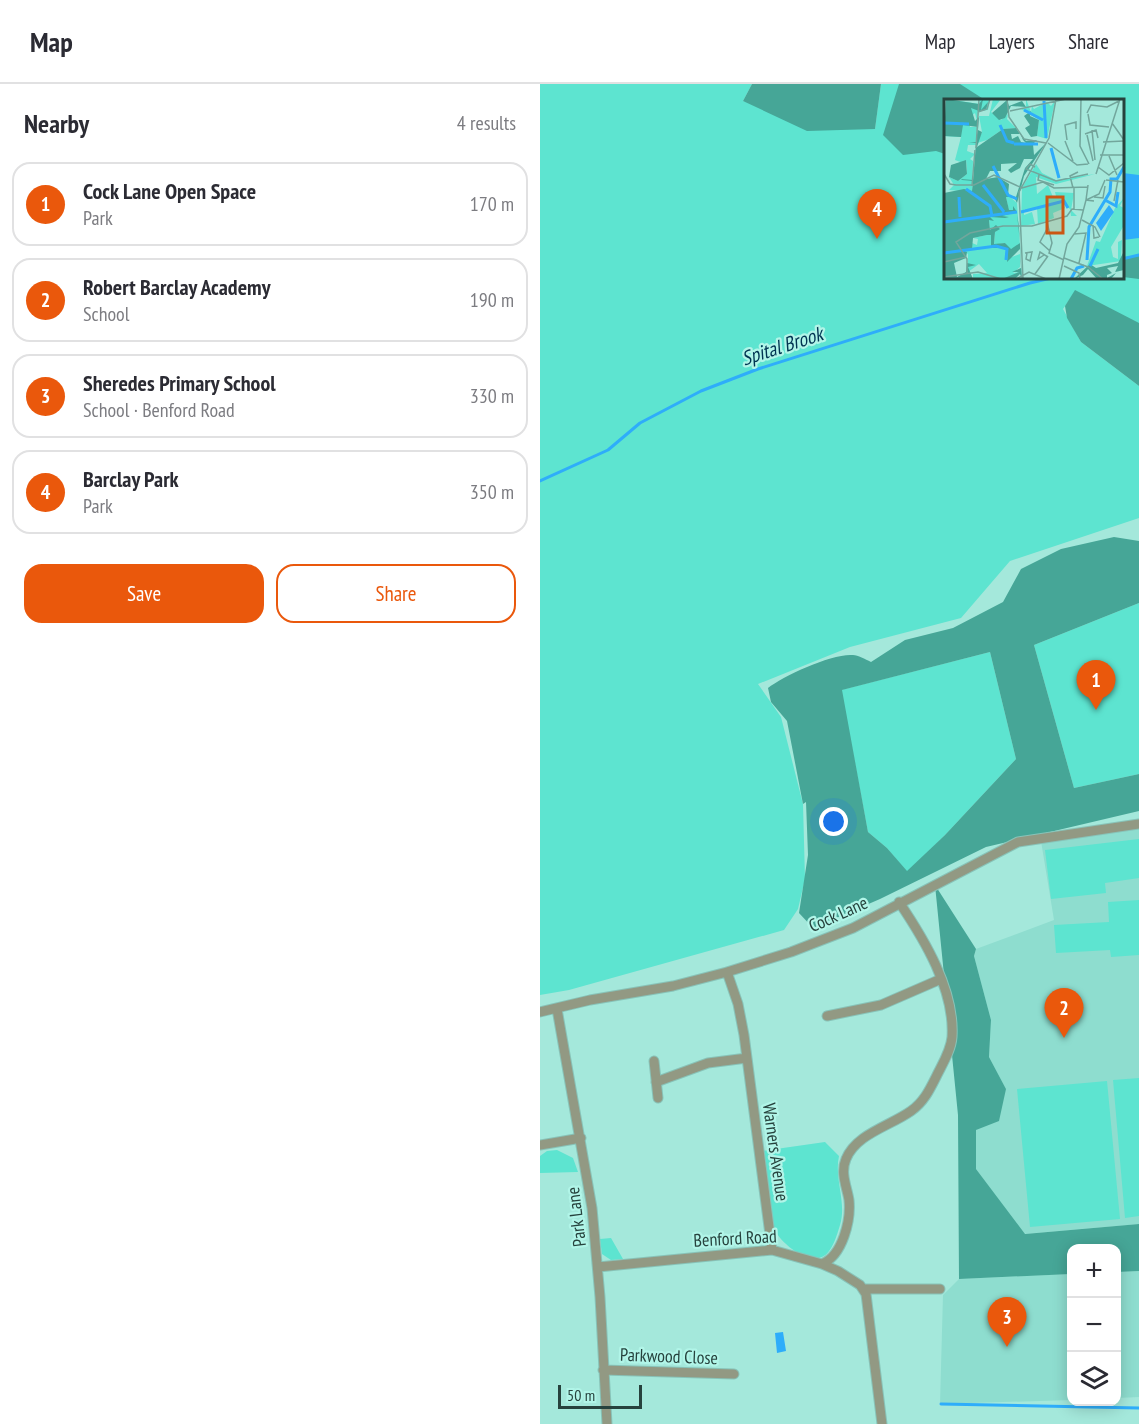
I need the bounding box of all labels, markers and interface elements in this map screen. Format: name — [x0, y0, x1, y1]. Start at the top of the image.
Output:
text: Map — [30, 23, 73, 60]
text: Map — [925, 28, 956, 55]
text: Layers — [989, 28, 1035, 55]
text: Share — [1068, 28, 1109, 55]
inset map — [944, 99, 1124, 279]
text: Nearby — [24, 107, 89, 140]
text: 4 results — [457, 110, 516, 136]
text: Cock Lane Open Space — [83, 177, 256, 205]
pin: 4 — [858, 190, 896, 239]
text: 1 — [41, 191, 50, 217]
text: 170 m — [470, 191, 514, 217]
text: Park — [83, 205, 113, 231]
text: Robert Barclay Academy — [83, 273, 270, 301]
text: 2 — [41, 287, 50, 313]
text: 190 m — [470, 287, 514, 313]
text: School — [83, 301, 129, 327]
water label: Spital Brook — [738, 320, 828, 371]
text: Sheredes Primary School — [83, 369, 276, 397]
text: 3 — [41, 383, 50, 409]
text: 330 m — [470, 383, 514, 409]
text: School · Benford Road — [83, 397, 235, 423]
text: Barclay Park — [83, 465, 179, 493]
text: 4 — [41, 479, 50, 505]
text: 350 m — [470, 479, 514, 505]
text: Park — [83, 493, 113, 519]
button: Save — [24, 564, 264, 623]
button: Share — [276, 564, 516, 623]
pin: 1 — [1076, 660, 1116, 710]
your location — [819, 807, 848, 836]
street label: Cock Lane — [805, 891, 871, 937]
pin: 2 — [1044, 988, 1084, 1038]
street label: Warners Avenue — [758, 1101, 794, 1203]
street label: Park Lane — [561, 1186, 591, 1248]
street label: Benford Road — [693, 1224, 777, 1252]
map controls — [1067, 1244, 1121, 1406]
button: + — [1067, 1244, 1121, 1298]
pin: 3 — [988, 1298, 1026, 1347]
button: − — [1067, 1298, 1121, 1352]
street label: Parkwood Close — [620, 1343, 718, 1369]
button: layers — [1067, 1352, 1121, 1406]
scale bar — [558, 1382, 642, 1410]
text: 50 m — [567, 1385, 595, 1405]

